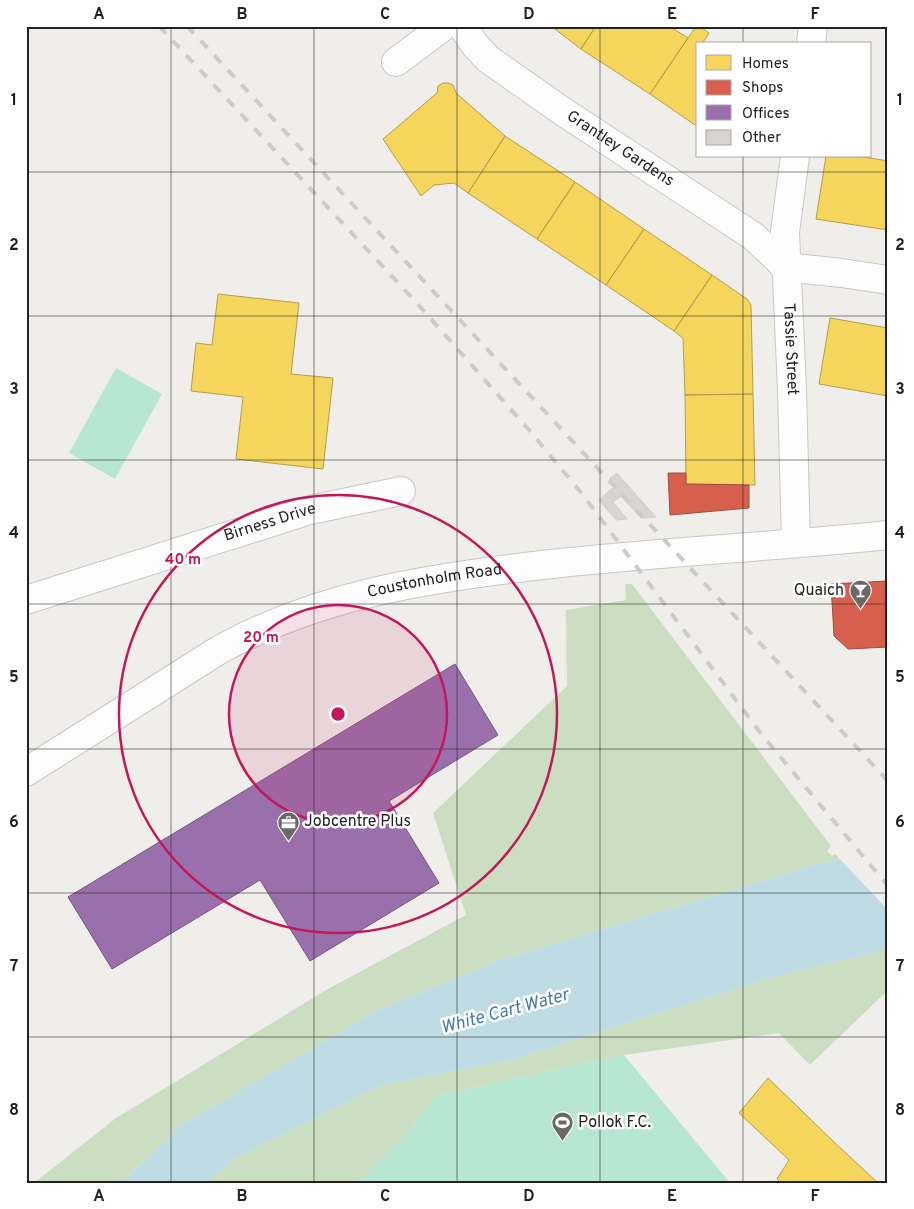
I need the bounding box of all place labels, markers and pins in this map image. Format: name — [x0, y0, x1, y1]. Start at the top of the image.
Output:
bar icon: Quaich — [848, 579, 872, 610]
place label: Quaich — [794, 581, 844, 601]
centre of rings — [329, 705, 347, 723]
office icon: Jobcentre Plus — [276, 810, 300, 841]
place label: Jobcentre Plus — [304, 812, 411, 832]
sports icon: Pollok F.C. — [550, 1111, 574, 1142]
place label: Pollok F.C. — [578, 1113, 651, 1133]

